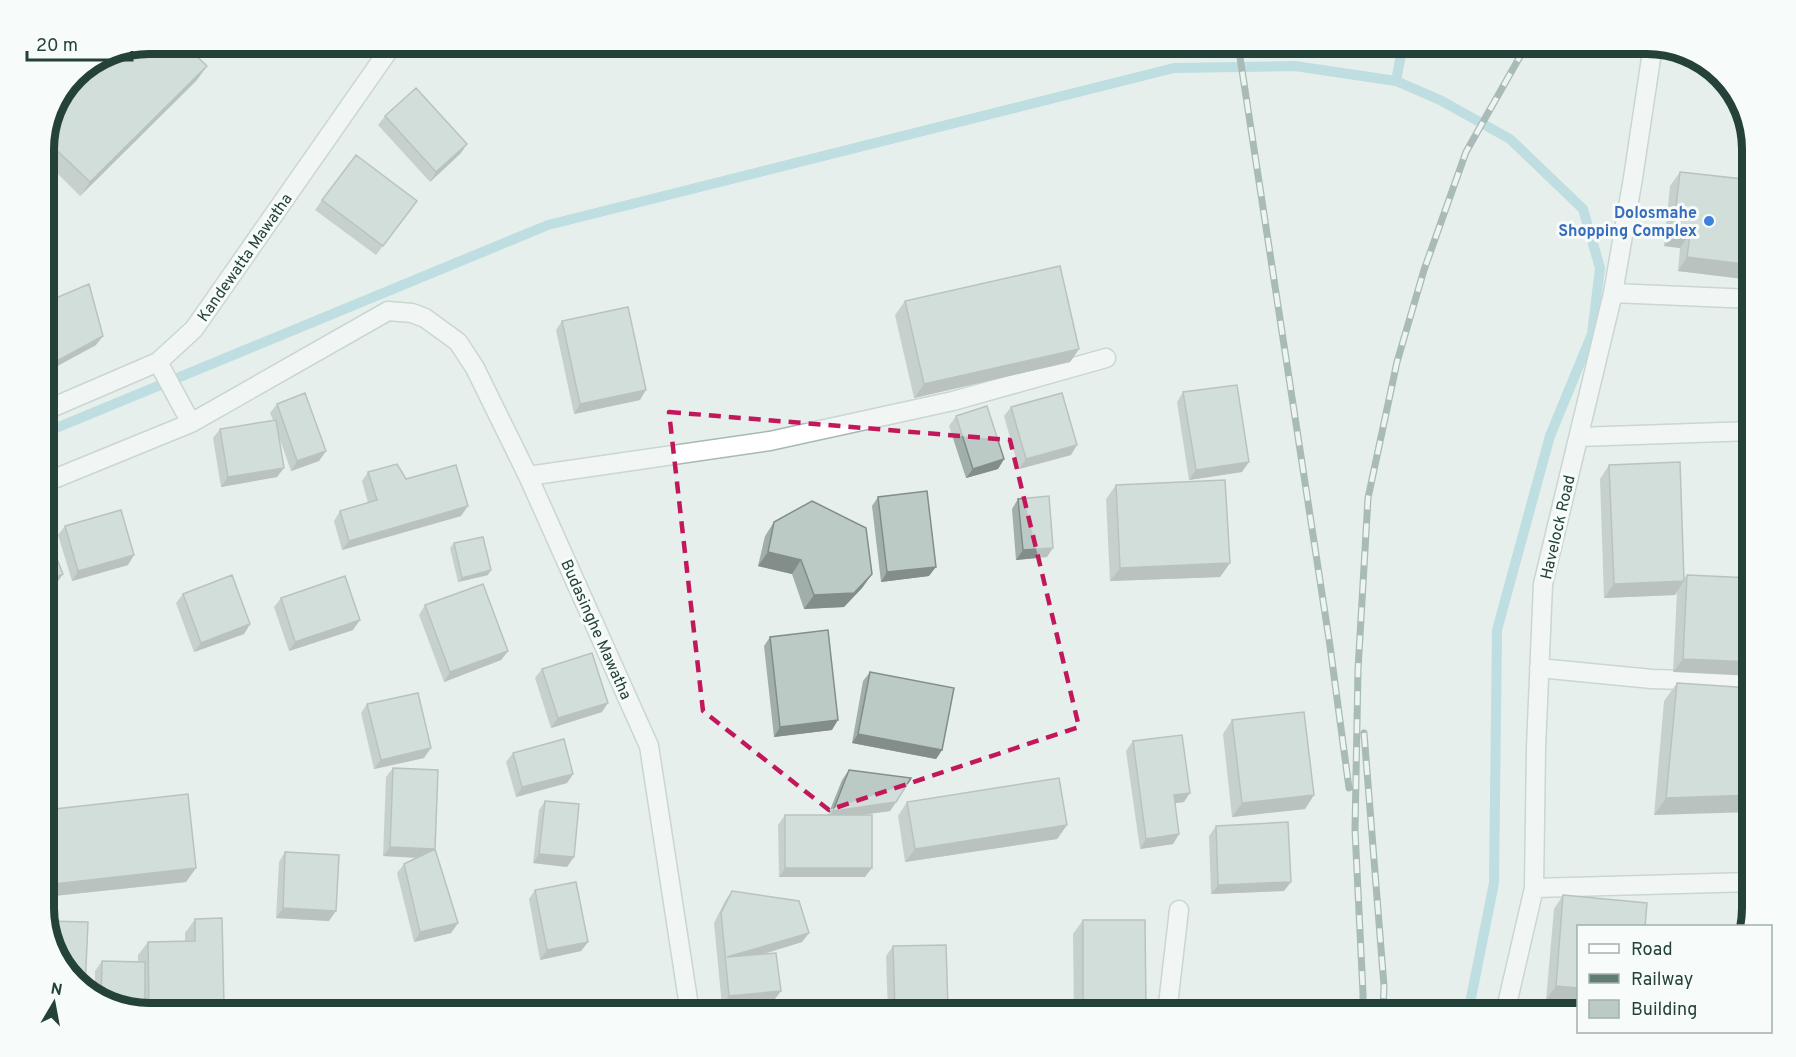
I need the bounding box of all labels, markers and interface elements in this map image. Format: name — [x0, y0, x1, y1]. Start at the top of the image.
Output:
scale bar — [27, 24, 132, 62]
text: 20 m — [36, 35, 78, 58]
street label: Kandewatta Mawatha — [194, 190, 298, 326]
place label: Dolosmahe Shopping Complex — [1558, 204, 1697, 242]
marker: Dolosmahe Shopping Complex — [1702, 214, 1716, 228]
street label: Havelock Road — [1537, 473, 1581, 582]
street label: Budasinghe Mawatha — [555, 556, 635, 703]
legend — [1577, 925, 1772, 1033]
text: Road — [1631, 939, 1673, 962]
text: Railway — [1631, 969, 1693, 992]
north arrow — [24, 973, 84, 1033]
text: N — [49, 979, 64, 1001]
text: Building — [1631, 999, 1697, 1022]

